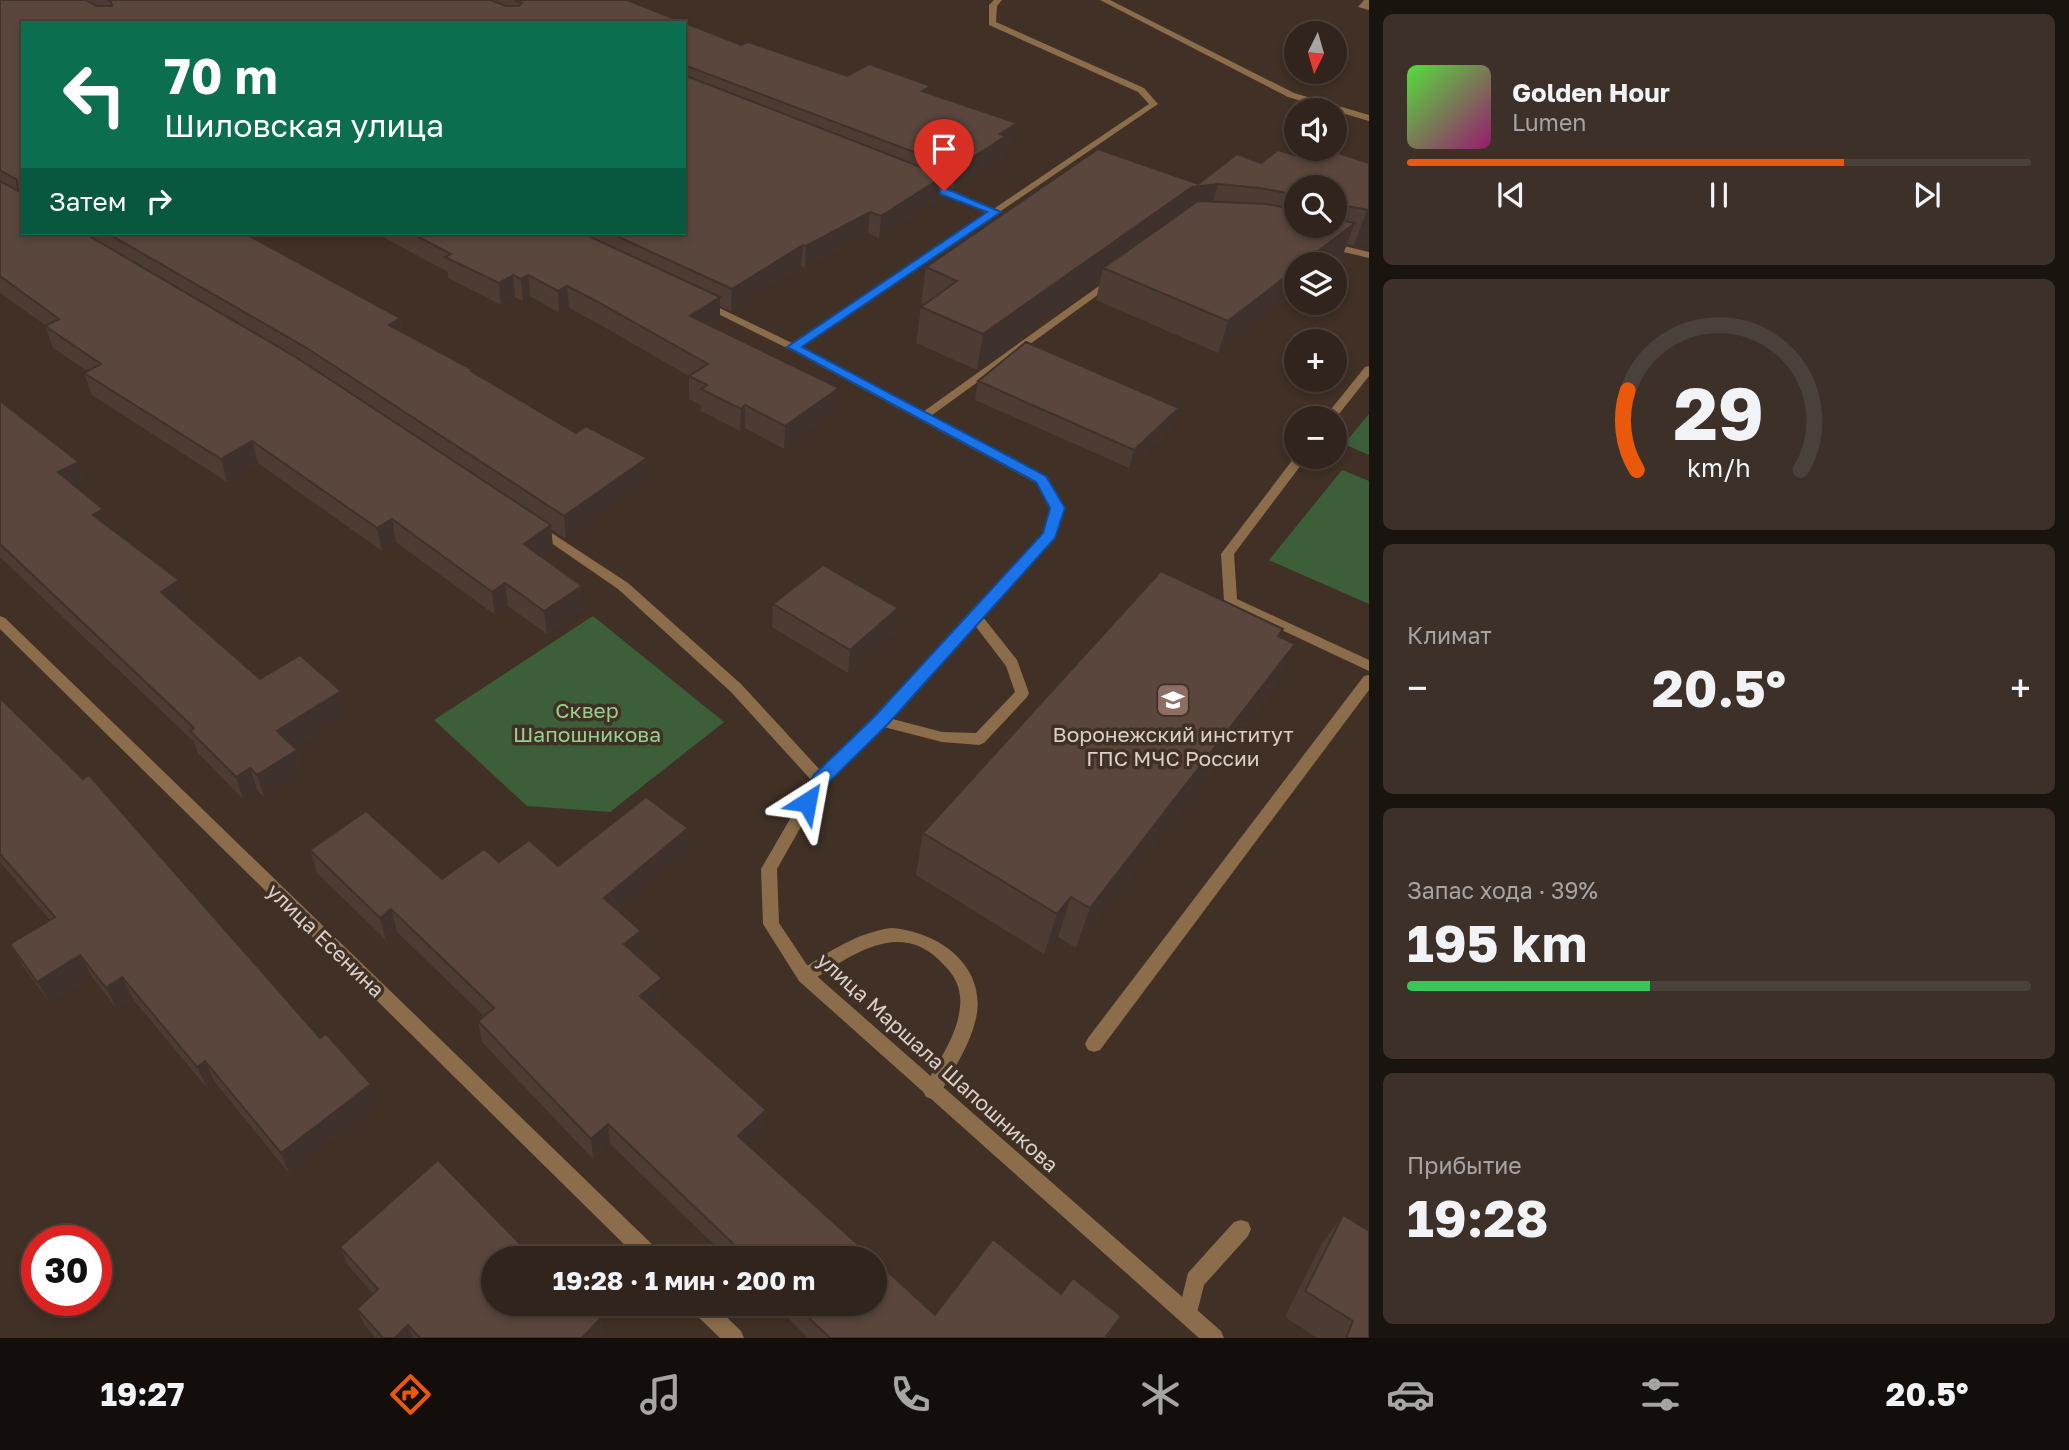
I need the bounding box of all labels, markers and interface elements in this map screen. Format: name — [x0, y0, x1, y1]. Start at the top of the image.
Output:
north arrow — [1284, 21, 1348, 84]
map controls — [1284, 21, 1347, 469]
text: 70 m — [164, 46, 278, 105]
icon: left — [49, 49, 140, 140]
text: Golden Hour — [1512, 77, 1670, 108]
button: sound — [1284, 98, 1347, 161]
text: Шиловская улица — [164, 106, 444, 144]
text: Lumen — [1512, 108, 1586, 136]
pin — [914, 119, 974, 191]
icon: arrive — [925, 130, 963, 168]
button: search — [1284, 175, 1347, 238]
icon: previous — [1492, 176, 1530, 214]
icon: pause — [1700, 176, 1738, 214]
icon: next — [1908, 176, 1946, 214]
icon: right — [140, 182, 178, 220]
text: Затем — [49, 186, 126, 217]
button: layers — [1284, 252, 1347, 315]
button: + — [1284, 329, 1347, 392]
text: 29 — [1674, 370, 1764, 457]
button: − — [1284, 406, 1347, 469]
text: km/h — [1687, 452, 1751, 483]
text: Климат — [1407, 621, 1492, 649]
text: 20.5° — [1652, 656, 1786, 718]
text: − — [1407, 665, 1428, 710]
text: + — [2010, 665, 2031, 710]
school or university icon: Воронежский институт ГПС МЧС России — [1154, 681, 1192, 719]
park label: Сквер Шапошникова — [513, 697, 661, 747]
place label: Воронежский институт ГПС МЧС России — [1053, 721, 1293, 771]
position arrow — [770, 765, 844, 839]
text: Запас хода · 39% — [1407, 876, 1598, 904]
street label: улица Есенина — [262, 877, 390, 1003]
text: 195 km — [1407, 911, 1587, 973]
street label: улица Маршала Шапошникова — [812, 947, 1064, 1177]
text: Прибытие — [1407, 1151, 1522, 1179]
text: 19:28 — [1407, 1186, 1548, 1248]
speed limit sign: 30 — [21, 1225, 112, 1316]
text: 19:28 · 1 мин · 200 m — [553, 1265, 815, 1296]
icon: directions — [386, 1370, 435, 1419]
icon: music — [636, 1370, 685, 1419]
icon: phone — [886, 1370, 935, 1419]
icon: climate — [1136, 1370, 1185, 1419]
icon: car — [1386, 1370, 1435, 1419]
icon: filters — [1636, 1370, 1685, 1419]
text: 19:27 — [101, 1375, 185, 1413]
text: 20.5° — [1886, 1375, 1968, 1413]

